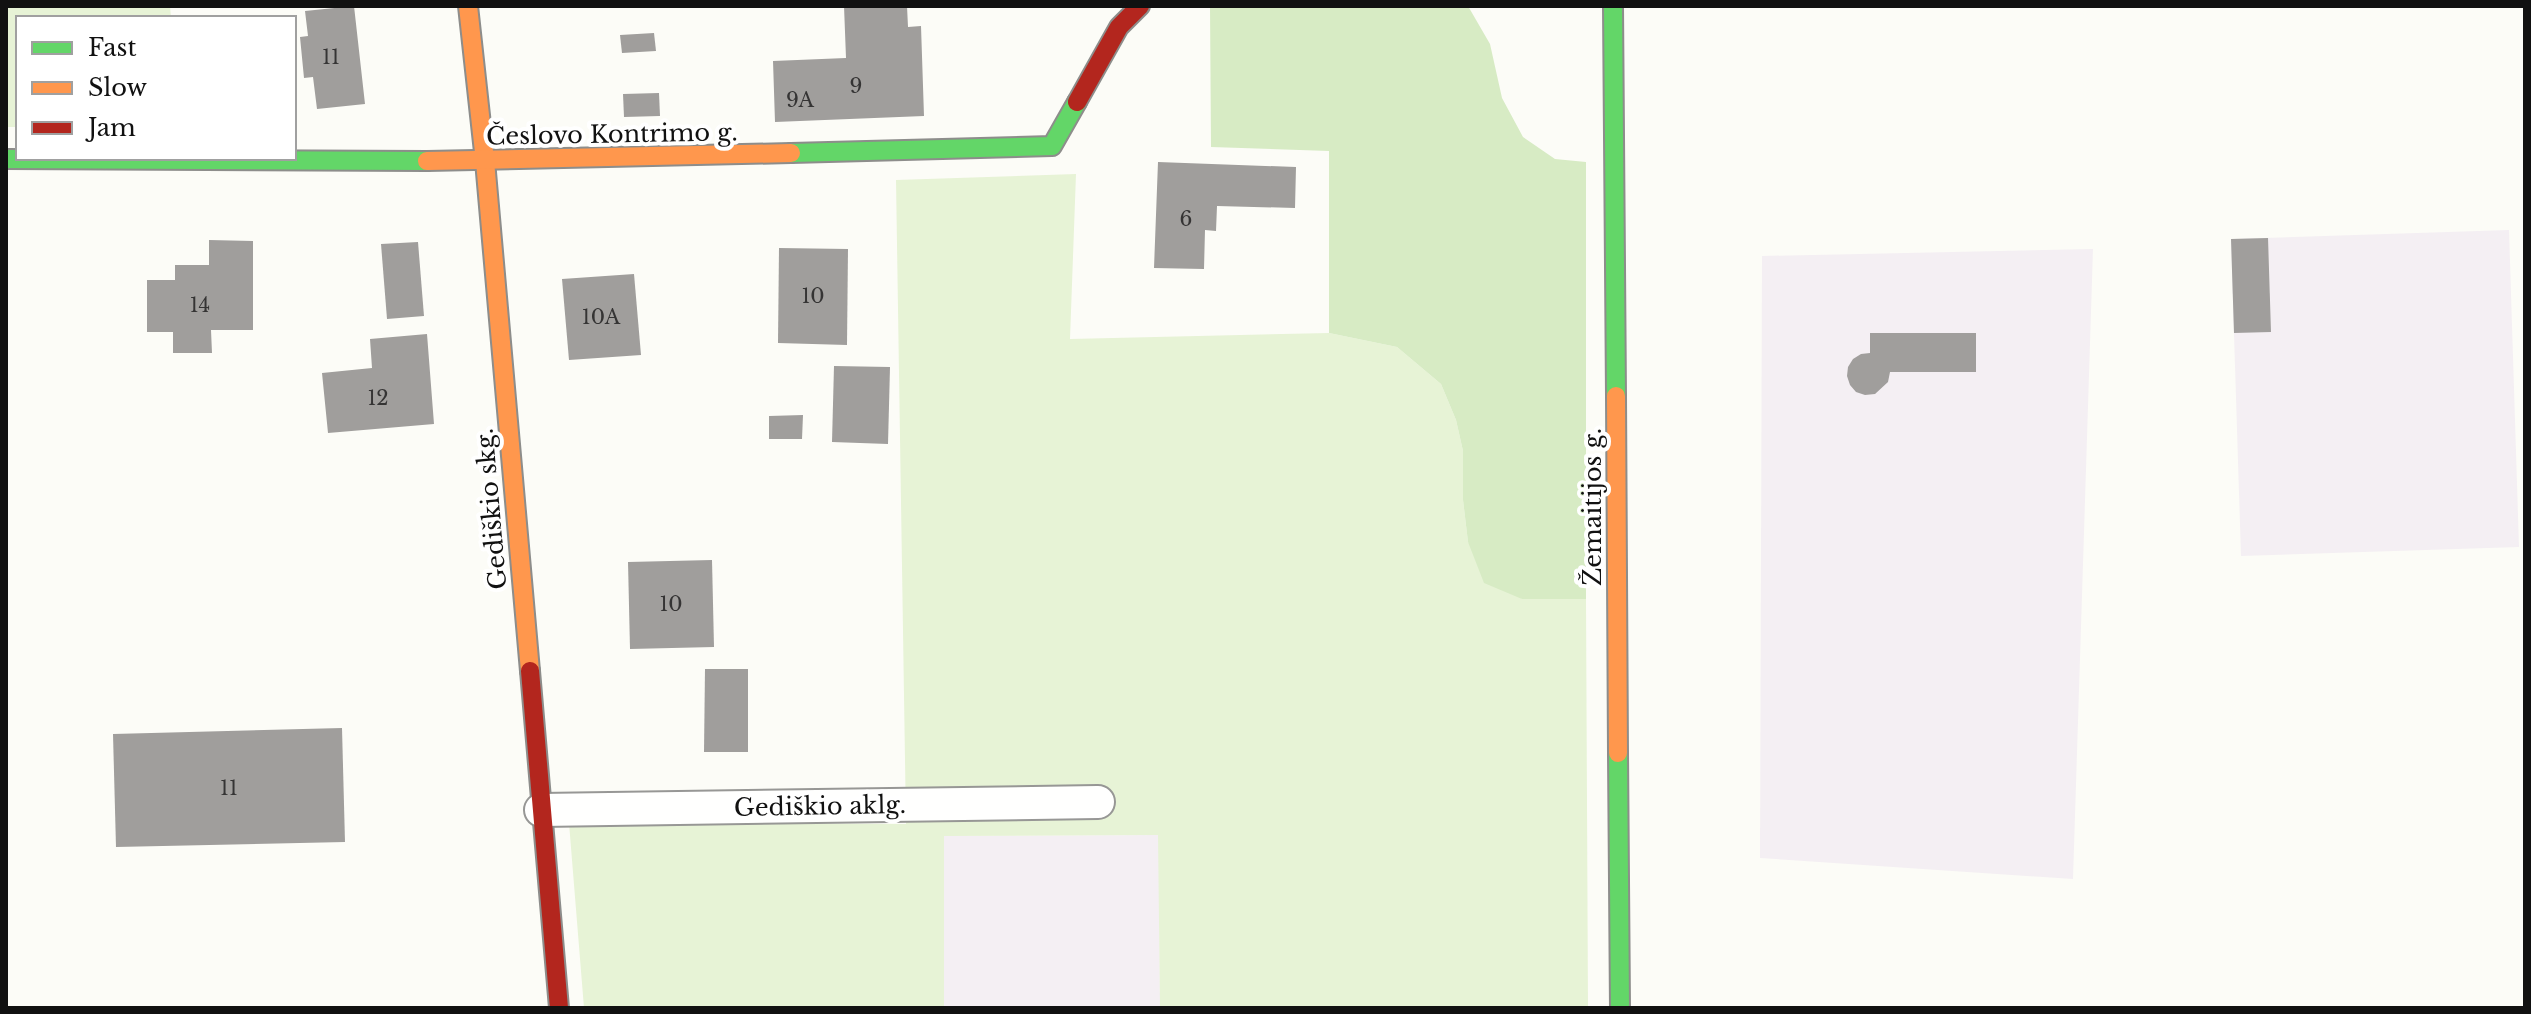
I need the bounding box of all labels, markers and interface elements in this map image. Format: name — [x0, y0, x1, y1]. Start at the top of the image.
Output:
legend — [16, 16, 296, 160]
text: Fast — [88, 33, 136, 62]
house number: 11 — [322, 45, 340, 69]
text: Slow — [88, 73, 147, 102]
house number: 9 — [850, 74, 862, 98]
house number: 9A — [786, 88, 815, 112]
text: Jam — [85, 113, 136, 142]
street label: Česlovo Kontrimo g. — [486, 116, 738, 151]
house number: 6 — [1180, 207, 1192, 231]
house number: 10 — [801, 284, 825, 308]
house number: 14 — [190, 293, 210, 317]
house number: 10A — [582, 305, 621, 329]
house number: 12 — [367, 386, 389, 410]
street label: Gediškio skg. — [470, 427, 512, 591]
street label: Žemaitijos g. — [1578, 428, 1607, 586]
house number: 10 — [659, 592, 683, 616]
house number: 11 — [220, 776, 238, 800]
street label: Gediškio aklg. — [734, 790, 906, 822]

